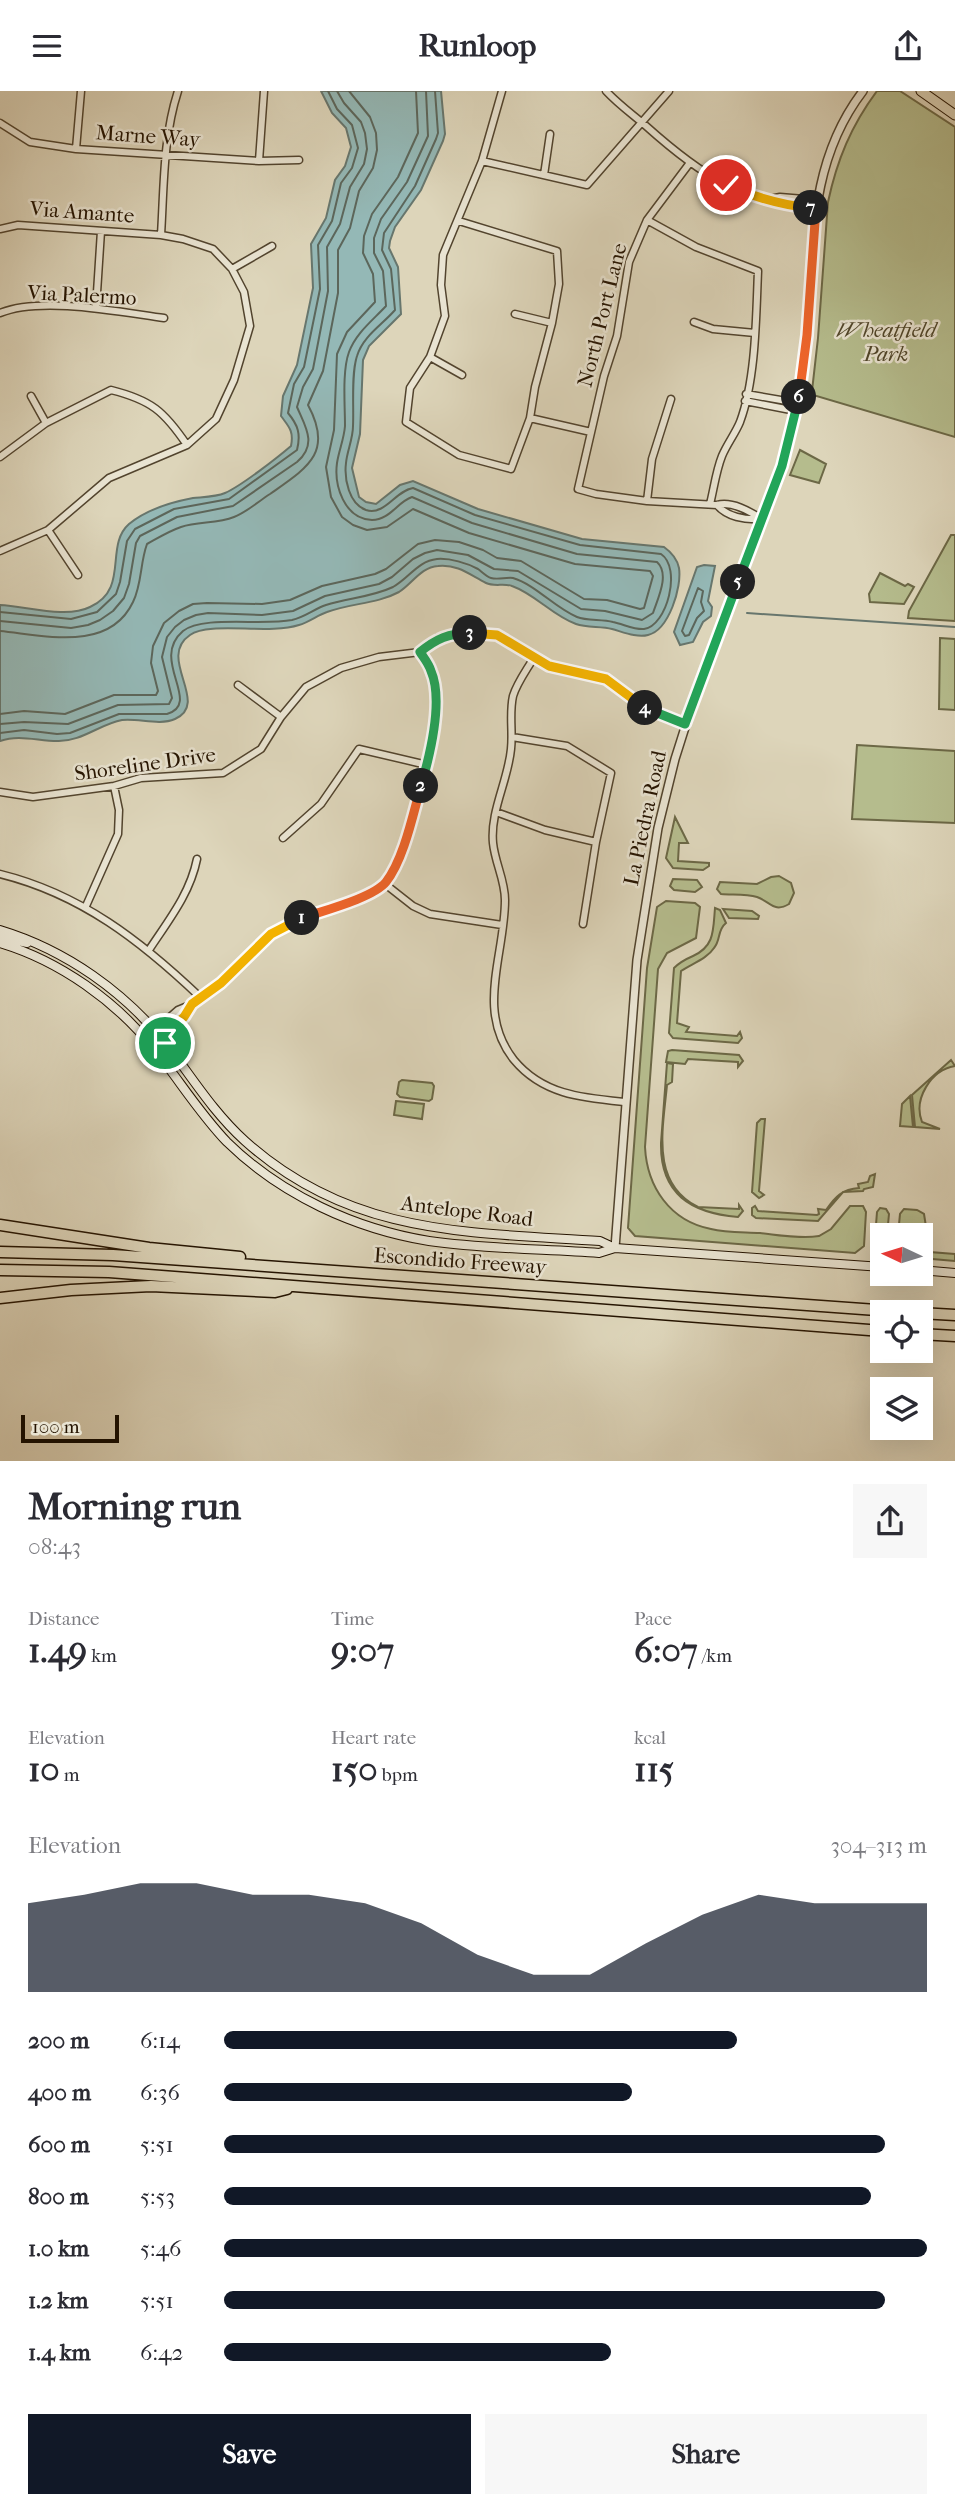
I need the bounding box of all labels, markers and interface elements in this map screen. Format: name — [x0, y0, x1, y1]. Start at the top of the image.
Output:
icon: menu — [28, 27, 66, 65]
text: Runloop — [419, 27, 536, 64]
icon: share — [889, 27, 927, 65]
street label: Marne Way — [95, 120, 202, 152]
pin — [696, 155, 756, 215]
icon: check — [707, 166, 745, 204]
pin: 7 — [794, 191, 828, 225]
street label: Via Amante — [28, 196, 135, 228]
text: 7 — [806, 196, 815, 218]
street label: North Port Lane — [573, 241, 631, 389]
street label: Via Palermo — [26, 280, 137, 310]
park label: Wheatfield Park — [836, 318, 938, 366]
pin: 6 — [782, 379, 816, 415]
text: 6 — [793, 385, 804, 407]
pin: 5 — [720, 565, 756, 599]
text: 5 — [733, 570, 742, 592]
pin: 3 — [452, 615, 488, 651]
text: 3 — [466, 621, 473, 643]
pin: 4 — [628, 691, 662, 725]
text: 4 — [639, 696, 650, 718]
street label: Shoreline Drive — [73, 742, 217, 786]
street label: La Piedra Road — [619, 748, 671, 888]
pin: 2 — [404, 769, 438, 803]
text: 2 — [416, 774, 425, 796]
pin: 1 — [284, 901, 320, 935]
text: 1 — [298, 906, 305, 928]
pin — [135, 1013, 195, 1073]
icon: arrive — [146, 1024, 184, 1062]
street label: Antelope Road — [399, 1191, 535, 1231]
north arrow — [870, 1223, 933, 1286]
map controls — [870, 1223, 933, 1440]
street label: Escondido Freeway — [373, 1243, 548, 1279]
button: locate — [870, 1300, 933, 1363]
button: layers — [870, 1377, 933, 1440]
scale bar — [21, 1413, 119, 1444]
text: 100 m — [32, 1416, 80, 1438]
text: Morning run — [28, 1484, 241, 1529]
button: share — [853, 1484, 927, 1558]
text: 08:43 — [28, 1533, 81, 1560]
text: Distance — [28, 1608, 99, 1630]
text: Time — [331, 1608, 374, 1630]
text: Pace — [634, 1608, 672, 1630]
text: 1.49 — [28, 1630, 87, 1671]
text: 9:07 — [331, 1630, 394, 1671]
text: 6:07 — [634, 1630, 698, 1671]
text: km — [87, 1645, 117, 1667]
text: /km — [698, 1645, 732, 1667]
text: Elevation — [28, 1727, 105, 1749]
text: Heart rate — [331, 1727, 416, 1749]
text: kcal — [634, 1727, 666, 1749]
text: 10 — [28, 1749, 60, 1790]
text: 150 — [331, 1749, 378, 1790]
text: 115 — [634, 1749, 674, 1790]
text: m — [60, 1764, 79, 1786]
text: bpm — [378, 1764, 418, 1786]
text: Elevation — [28, 1832, 121, 1859]
text: 304–313 m — [830, 1832, 927, 1859]
text: 200 m — [28, 2027, 89, 2054]
text: 6:14 — [140, 2027, 180, 2054]
text: 400 m — [28, 2079, 91, 2106]
text: 6:36 — [140, 2079, 180, 2106]
text: 600 m — [28, 2131, 90, 2158]
text: 5:51 — [140, 2131, 174, 2158]
text: 800 m — [28, 2183, 89, 2210]
text: 5:53 — [140, 2183, 175, 2210]
text: 1.0 km — [28, 2235, 89, 2262]
text: 5:46 — [140, 2235, 182, 2262]
text: 1.2 km — [28, 2287, 88, 2314]
text: 5:51 — [140, 2287, 174, 2314]
text: 1.4 km — [28, 2339, 91, 2366]
text: 6:42 — [140, 2339, 183, 2366]
button: Save — [28, 2414, 471, 2494]
button: Share — [485, 2414, 927, 2494]

